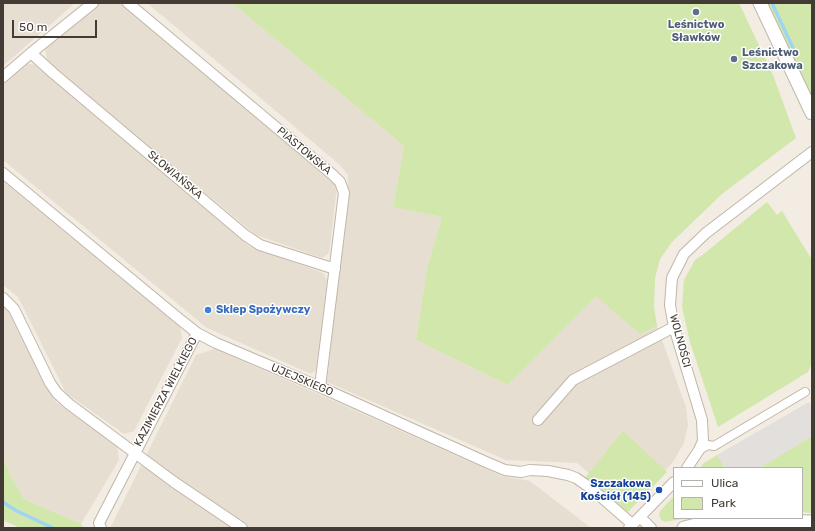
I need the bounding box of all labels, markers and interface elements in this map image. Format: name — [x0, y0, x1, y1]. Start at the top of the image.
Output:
marker: Leśnictwo Sławków — [691, 7, 701, 17]
scale bar — [14, 12, 99, 38]
place label: Leśnictwo Sławków — [668, 18, 724, 44]
text: 50 m — [19, 20, 47, 34]
place label: Leśnictwo Szczakowa — [742, 46, 803, 72]
marker: Leśnictwo Szczakowa — [729, 54, 739, 64]
street label: PIASTOWSKA — [274, 124, 334, 178]
street label: SŁOWIAŃSKA — [145, 148, 205, 202]
place label: Sklep Spożywczy — [216, 303, 310, 317]
marker: Sklep Spożywczy — [203, 305, 213, 315]
street label: WOLNOŚCI — [667, 313, 693, 369]
street label: KAZIMIERZA WIELKIEGO — [132, 335, 200, 449]
street label: UJEJSKIEGO — [269, 361, 335, 399]
legend — [673, 467, 803, 519]
text: Ulica — [711, 476, 738, 490]
place label: Szczakowa Kościół (145) — [581, 477, 651, 503]
marker: Szczakowa Kościół (145) — [654, 485, 664, 495]
text: Park — [711, 496, 736, 510]

